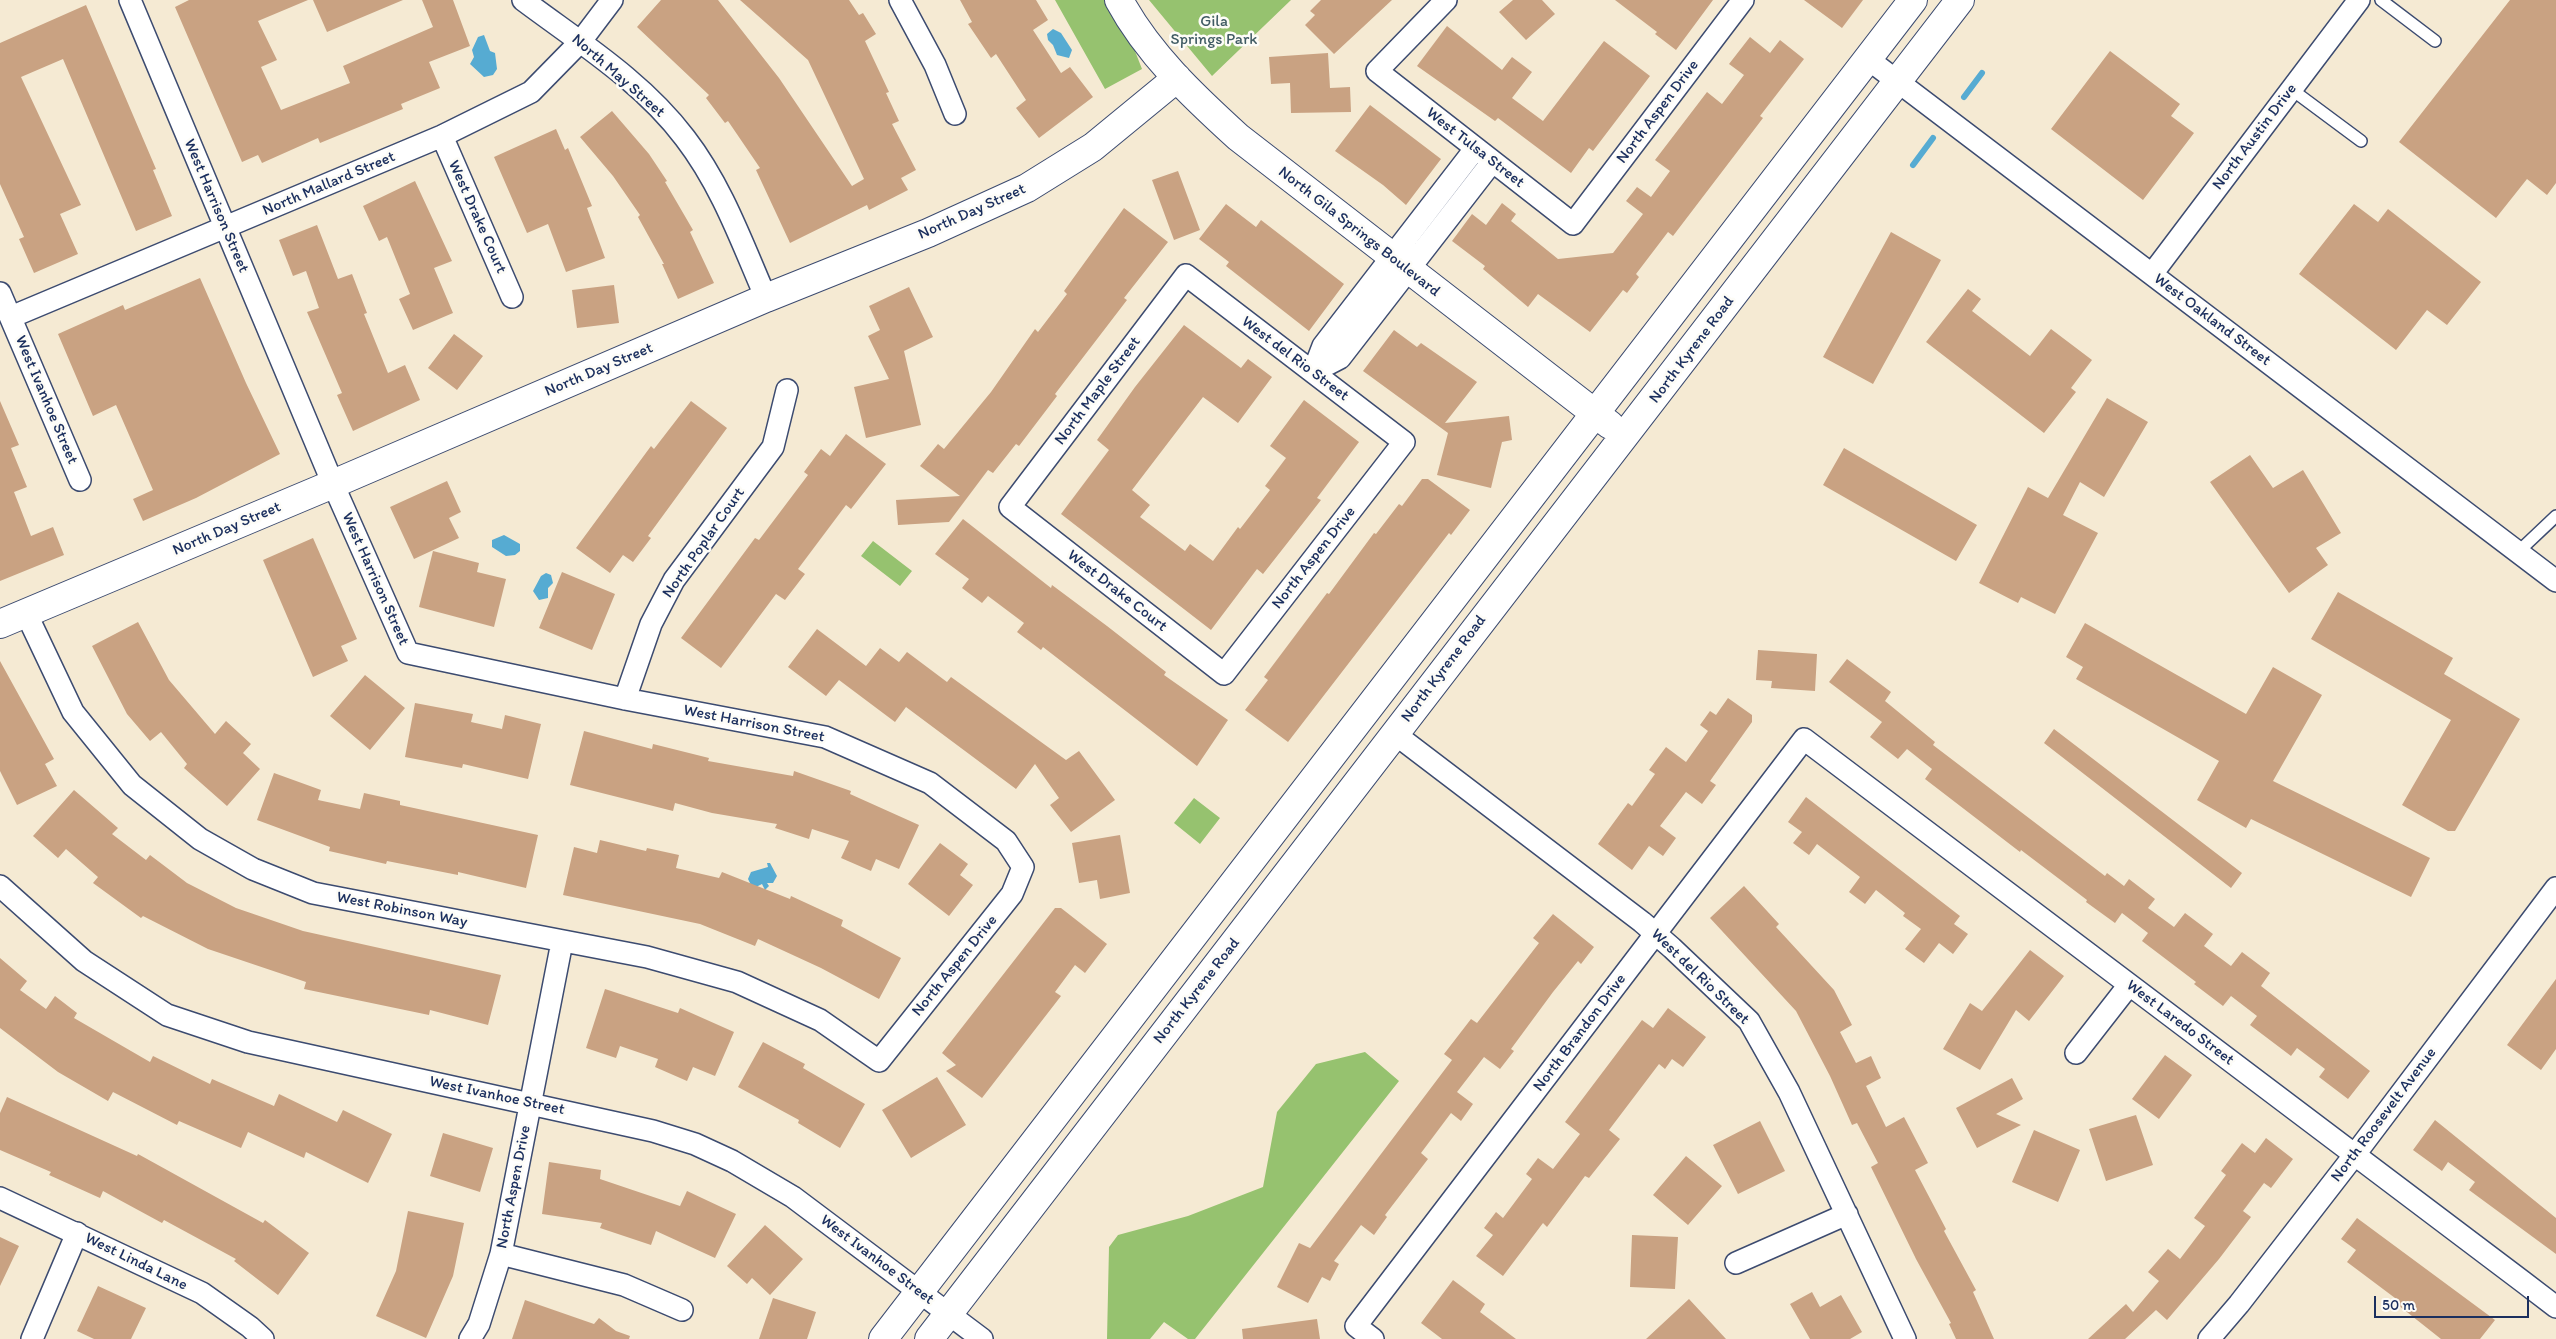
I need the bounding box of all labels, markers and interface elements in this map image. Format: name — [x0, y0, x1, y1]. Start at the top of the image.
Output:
park label: Gila Springs Park — [1170, 12, 1258, 50]
street label: North May Street — [567, 30, 669, 122]
street label: North Aspen Drive — [1613, 56, 1703, 168]
street label: North Austin Drive — [2209, 80, 2301, 194]
street label: West Tulsa Street — [1422, 104, 1528, 192]
street label: West Harrison Street — [179, 136, 253, 276]
street label: North Mallard Street — [260, 147, 398, 221]
street label: West Drake Court — [443, 158, 511, 276]
street label: North Gila Springs Boulevard — [1274, 163, 1444, 301]
street label: North Day Street — [915, 180, 1029, 244]
street label: West Oakland Street — [2150, 270, 2274, 370]
street label: North Kyrene Road — [1645, 293, 1739, 407]
street label: West del Rio Street — [1237, 312, 1353, 406]
street label: West Ivanhoe Street — [10, 333, 82, 467]
street label: North Maple Street — [1051, 333, 1145, 449]
street label: North Day Street — [542, 339, 656, 401]
street label: North Poplar Court — [659, 484, 749, 602]
street label: North Day Street — [170, 498, 284, 560]
street label: North Aspen Drive — [1268, 503, 1360, 613]
street label: West Harrison Street — [337, 509, 413, 649]
street label: West Drake Court — [1063, 546, 1171, 636]
street label: North Kyrene Road — [1397, 612, 1491, 726]
street label: West Harrison Street — [682, 701, 826, 747]
street label: West Robinson Way — [335, 888, 469, 932]
street label: North Aspen Drive — [908, 911, 1002, 1021]
street label: West del Rio Street — [1647, 925, 1753, 1029]
street label: North Kyrene Road — [1150, 934, 1244, 1048]
street label: North Brandon Drive — [1529, 970, 1631, 1096]
street label: West Laredo Street — [2122, 976, 2238, 1070]
street label: North Roosevelt Avenue — [2327, 1044, 2441, 1186]
street label: West Ivanhoe Street — [428, 1072, 566, 1120]
street label: North Aspen Drive — [493, 1124, 535, 1250]
street label: West Ivanhoe Street — [816, 1211, 938, 1309]
street label: West Linda Lane — [82, 1229, 190, 1295]
scale bar — [2376, 1286, 2531, 1318]
text: 50 m — [2382, 1296, 2415, 1314]

